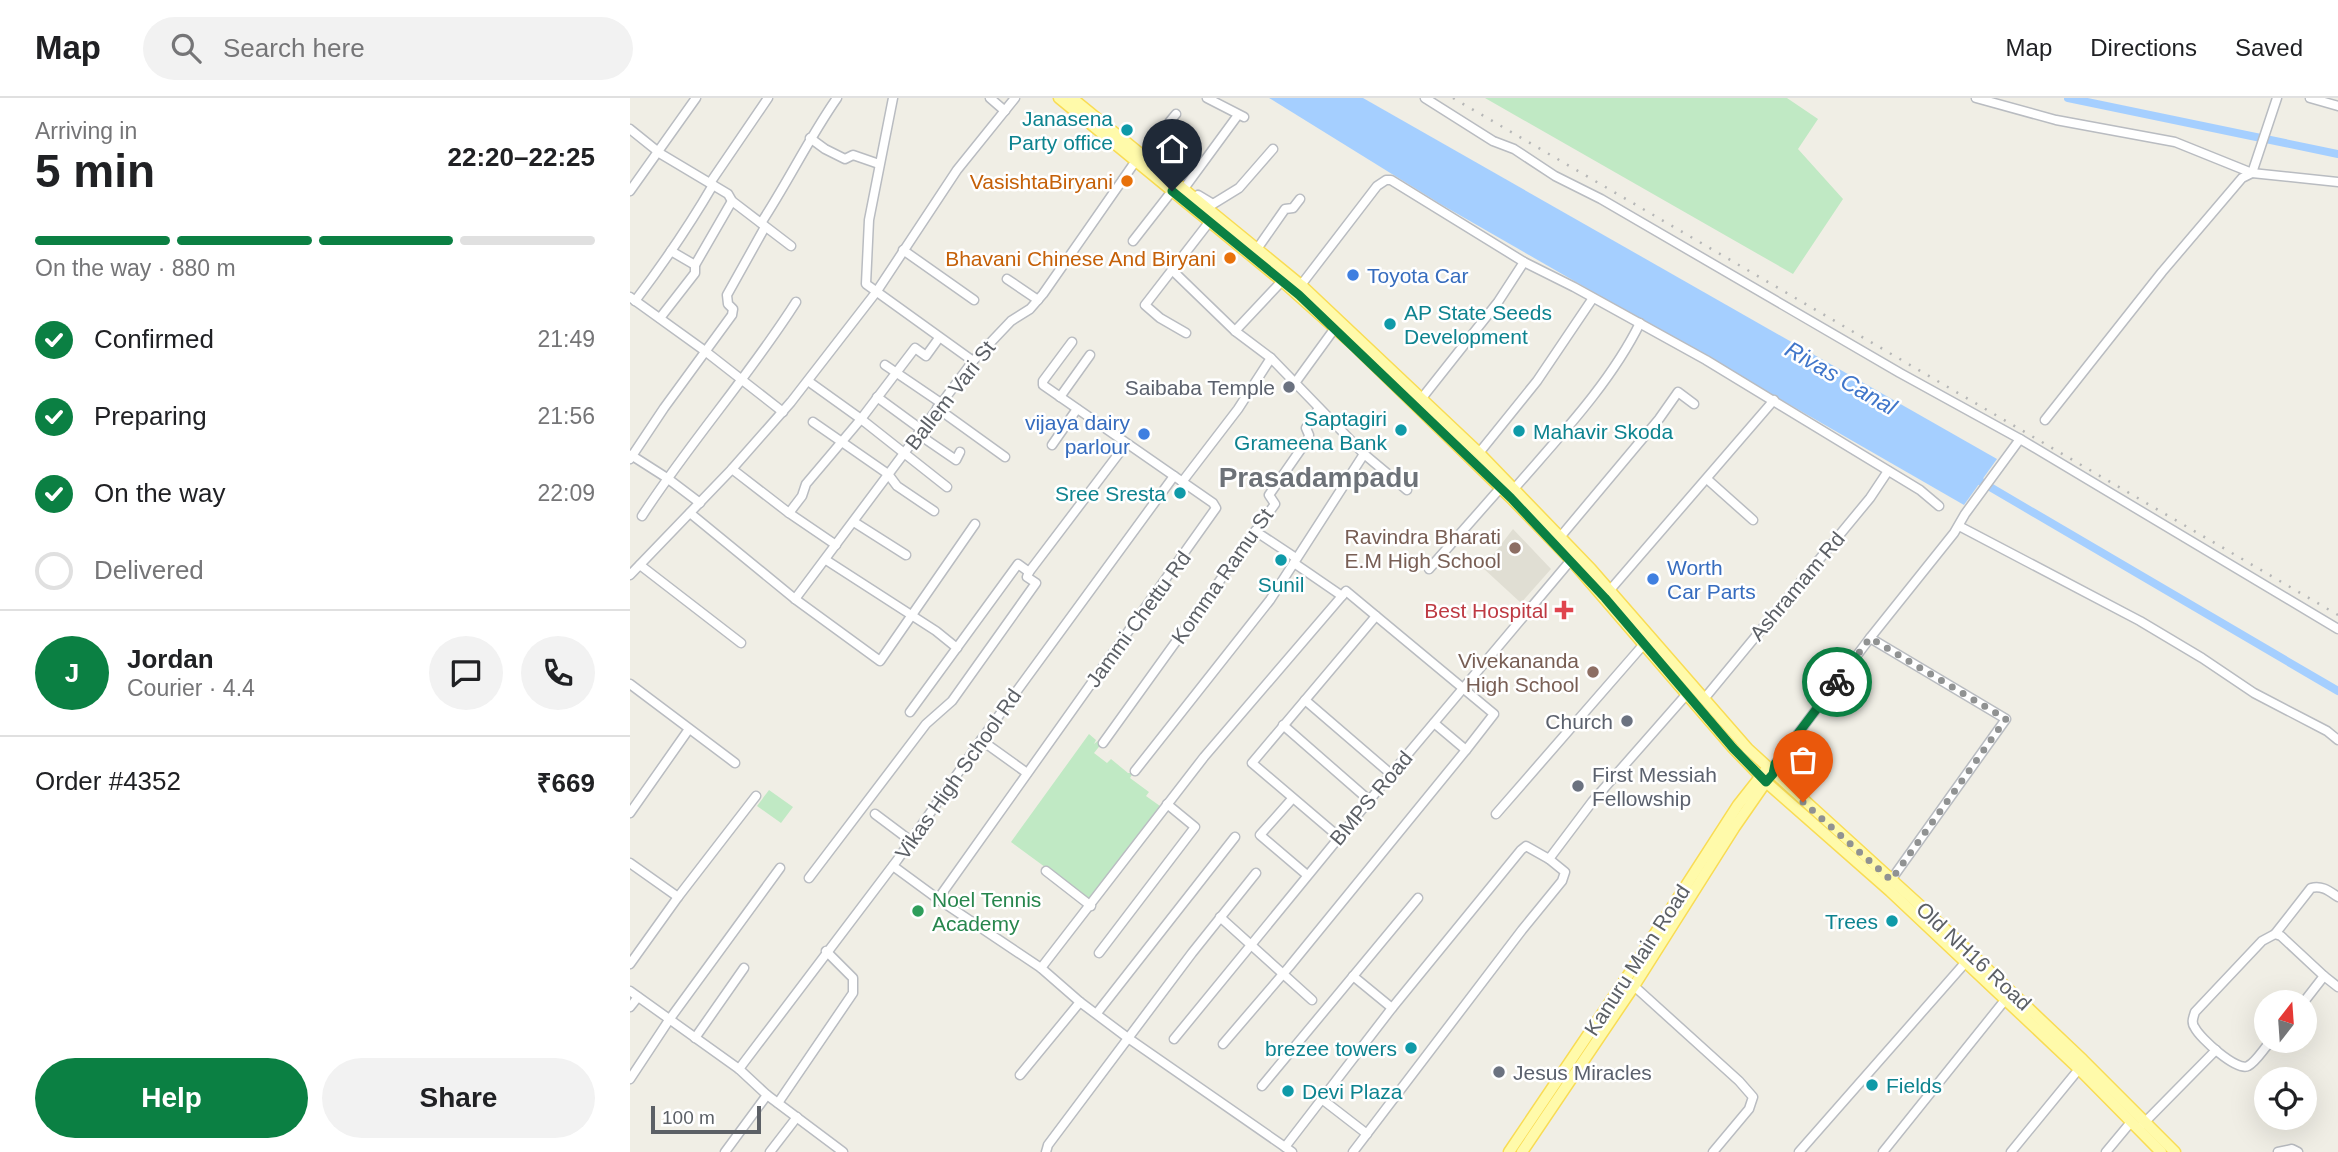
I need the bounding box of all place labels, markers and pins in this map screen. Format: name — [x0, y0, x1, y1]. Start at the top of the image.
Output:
place label: Janasena Party office — [1008, 107, 1113, 154]
pin — [1142, 119, 1202, 191]
marker: Janasena Party office — [1119, 122, 1135, 138]
place label: VasishtaBiryani — [970, 170, 1113, 193]
marker: VasishtaBiryani — [1119, 173, 1135, 189]
place label: Bhavani Chinese And Biryani — [945, 247, 1216, 270]
marker: Bhavani Chinese And Biryani — [1222, 250, 1238, 266]
place label: Toyota Car — [1367, 264, 1469, 287]
marker: Toyota Car — [1345, 267, 1361, 283]
place label: AP State Seeds Development — [1404, 301, 1552, 348]
marker: AP State Seeds Development — [1382, 316, 1398, 332]
place label: Saibaba Temple — [1125, 376, 1275, 399]
marker: Saibaba Temple — [1281, 379, 1297, 395]
place label: Saptagiri Grameena Bank — [1234, 407, 1387, 454]
place label: vijaya dairy parlour — [1025, 411, 1130, 458]
place label: Mahavir Skoda — [1533, 420, 1673, 443]
marker: Saptagiri Grameena Bank — [1393, 422, 1409, 438]
marker: Mahavir Skoda — [1511, 423, 1527, 439]
marker: vijaya dairy parlour — [1136, 426, 1152, 442]
place label: Sree Sresta — [1055, 482, 1166, 505]
marker: Sree Sresta — [1172, 485, 1188, 501]
place label: Ravindra Bharati E.M High School — [1345, 525, 1501, 572]
marker: Ravindra Bharati E.M High School — [1507, 540, 1523, 556]
marker: Sunil — [1273, 552, 1289, 568]
place label: Worth Car Parts — [1667, 556, 1756, 603]
marker: Worth Car Parts — [1645, 571, 1661, 587]
place label: Sunil — [1258, 573, 1304, 596]
place label: Best Hospital — [1424, 599, 1548, 622]
marker: Best Hospital — [1554, 600, 1574, 620]
place label: Vivekananda High School — [1458, 649, 1579, 696]
marker: Vivekananda High School — [1585, 664, 1601, 680]
place label: Church — [1545, 710, 1613, 733]
marker: Church — [1619, 713, 1635, 729]
pin — [1773, 730, 1833, 802]
place label: First Messiah Fellowship — [1592, 763, 1717, 810]
marker: First Messiah Fellowship — [1570, 778, 1586, 794]
place label: Noel Tennis Academy — [932, 888, 1041, 935]
marker: Noel Tennis Academy — [910, 903, 926, 919]
place label: Trees — [1825, 910, 1878, 933]
marker: Trees — [1884, 913, 1900, 929]
place label: brezee towers — [1265, 1037, 1397, 1060]
marker: brezee towers — [1403, 1040, 1419, 1056]
place label: Jesus Miracles — [1513, 1061, 1652, 1084]
marker: Jesus Miracles — [1491, 1064, 1507, 1080]
place label: Fields — [1886, 1074, 1942, 1097]
marker: Fields — [1864, 1077, 1880, 1093]
place label: Devi Plaza — [1302, 1080, 1403, 1103]
marker: Devi Plaza — [1280, 1083, 1296, 1099]

